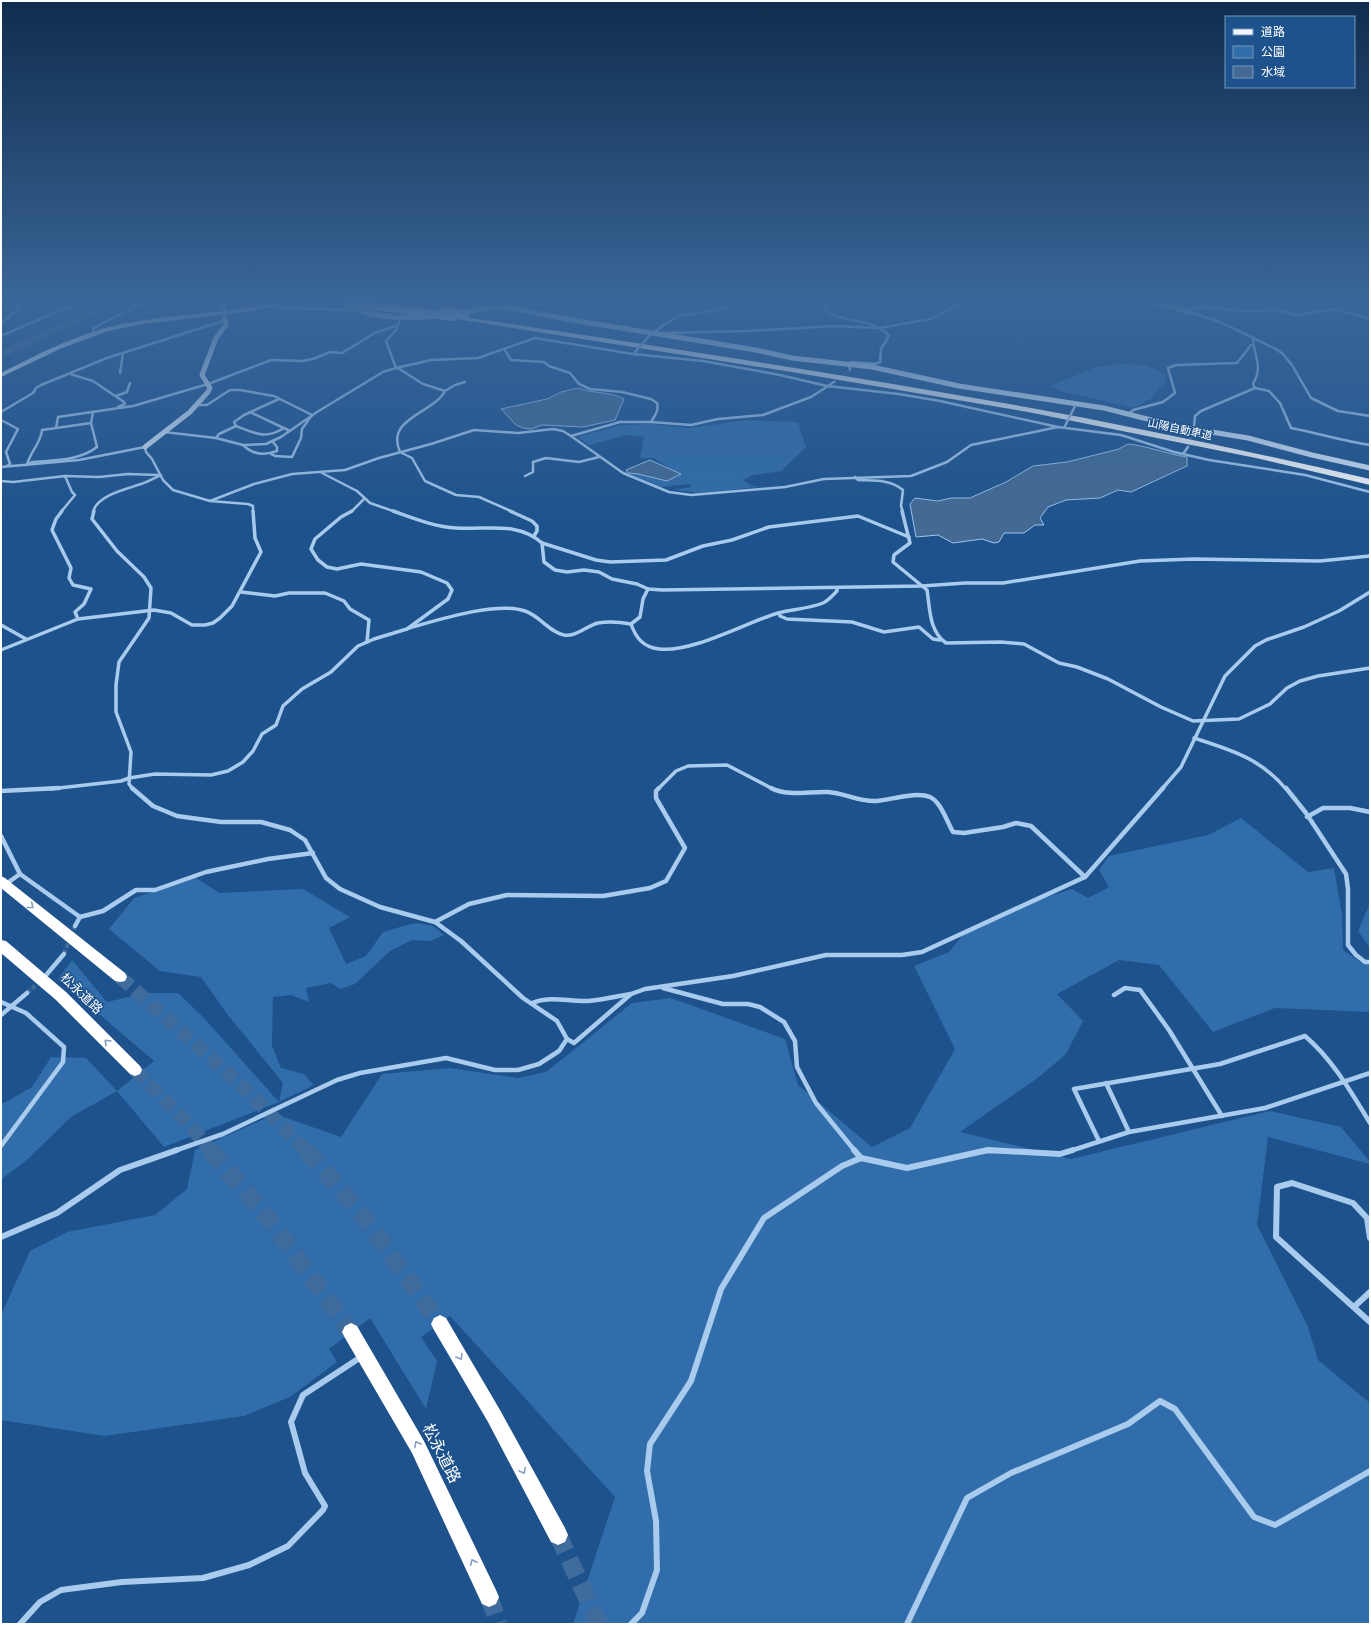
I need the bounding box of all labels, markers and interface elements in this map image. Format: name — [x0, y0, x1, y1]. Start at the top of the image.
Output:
legend — [1225, 16, 1355, 88]
text: 道路 — [1261, 25, 1285, 39]
text: 公園 — [1261, 45, 1285, 59]
text: 水域 — [1261, 65, 1285, 79]
street label: 山陽自動車道 — [1146, 416, 1214, 443]
one-way arrow — [27, 901, 34, 908]
street label: 松永道路 — [57, 970, 106, 1018]
one-way arrow — [104, 1039, 112, 1047]
one-way arrow — [455, 1353, 462, 1360]
street label: 松永道路 — [418, 1420, 465, 1487]
one-way arrow — [414, 1441, 422, 1449]
one-way arrow — [519, 1466, 526, 1474]
one-way arrow — [470, 1559, 478, 1566]

